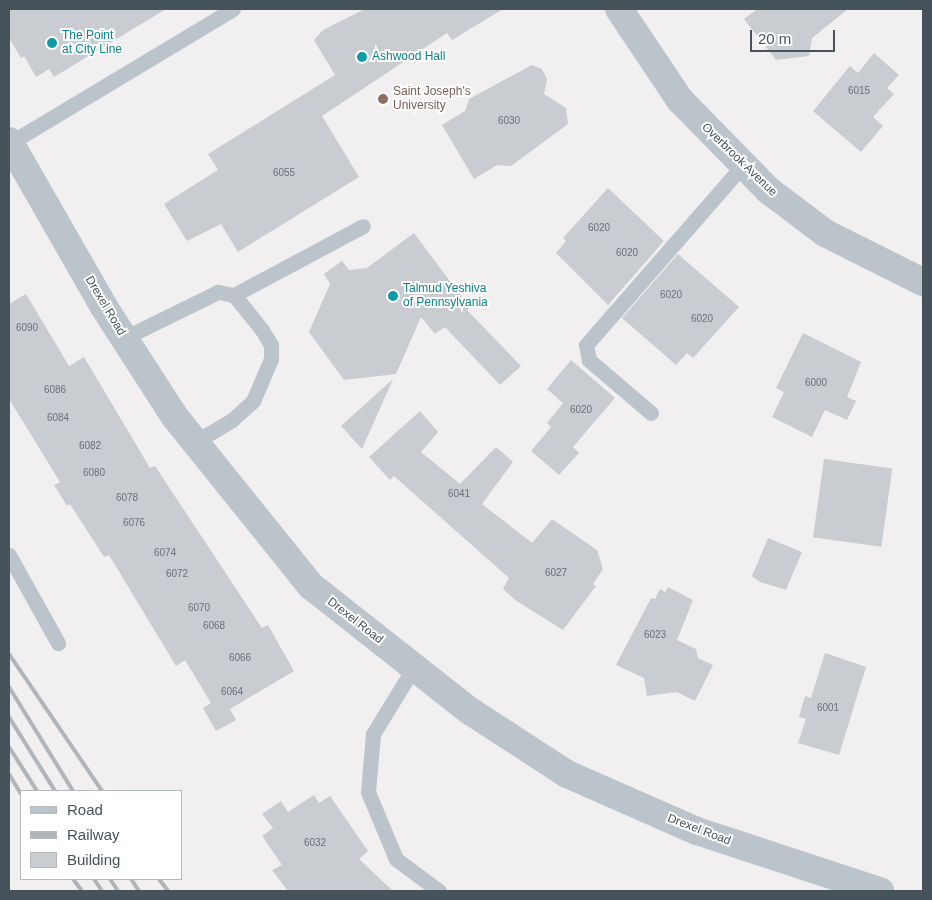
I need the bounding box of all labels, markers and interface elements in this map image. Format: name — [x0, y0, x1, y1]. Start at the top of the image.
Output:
scale bar — [752, 20, 837, 52]
place label: The Point at City Line — [62, 29, 122, 57]
text: 20 m — [758, 30, 791, 47]
marker: The Point at City Line — [46, 37, 58, 49]
place label: Ashwood Hall — [372, 50, 445, 64]
marker: Ashwood Hall — [356, 51, 368, 63]
place label: Saint Joseph's University — [393, 85, 471, 113]
house number: 6015 — [848, 85, 870, 97]
marker: Saint Joseph's University — [377, 93, 389, 105]
house number: 6030 — [498, 115, 520, 127]
street label: Overbrook Avenue — [698, 120, 780, 200]
house number: 6055 — [273, 167, 295, 179]
house number: 6020 — [588, 222, 610, 234]
house number: 6020 — [616, 247, 638, 259]
street label: Drexel Road — [82, 274, 128, 338]
place label: Talmud Yeshiva of Pennsylvania — [403, 282, 488, 310]
house number: 6020 — [660, 289, 682, 301]
marker: Talmud Yeshiva of Pennsylvania — [387, 290, 399, 302]
house number: 6020 — [691, 313, 713, 325]
house number: 6090 — [16, 322, 38, 334]
house number: 6000 — [805, 377, 827, 389]
house number: 6086 — [44, 384, 66, 396]
house number: 6020 — [570, 404, 592, 416]
house number: 6084 — [47, 412, 69, 424]
house number: 6082 — [79, 440, 101, 452]
house number: 6080 — [83, 467, 105, 479]
house number: 6041 — [448, 488, 470, 500]
house number: 6078 — [116, 492, 138, 504]
house number: 6076 — [123, 517, 145, 529]
house number: 6074 — [154, 547, 176, 559]
house number: 6027 — [545, 567, 567, 579]
house number: 6072 — [166, 568, 188, 580]
street label: Drexel Road — [324, 595, 386, 647]
house number: 6070 — [188, 602, 210, 614]
house number: 6068 — [203, 620, 225, 632]
house number: 6023 — [644, 629, 666, 641]
house number: 6066 — [229, 652, 251, 664]
house number: 6064 — [221, 686, 243, 698]
house number: 6001 — [817, 702, 839, 714]
legend — [20, 790, 182, 880]
text: Road — [67, 801, 103, 818]
street label: Drexel Road — [665, 811, 733, 849]
text: Railway — [67, 826, 120, 843]
house number: 6032 — [304, 837, 326, 849]
text: Building — [67, 851, 120, 868]

